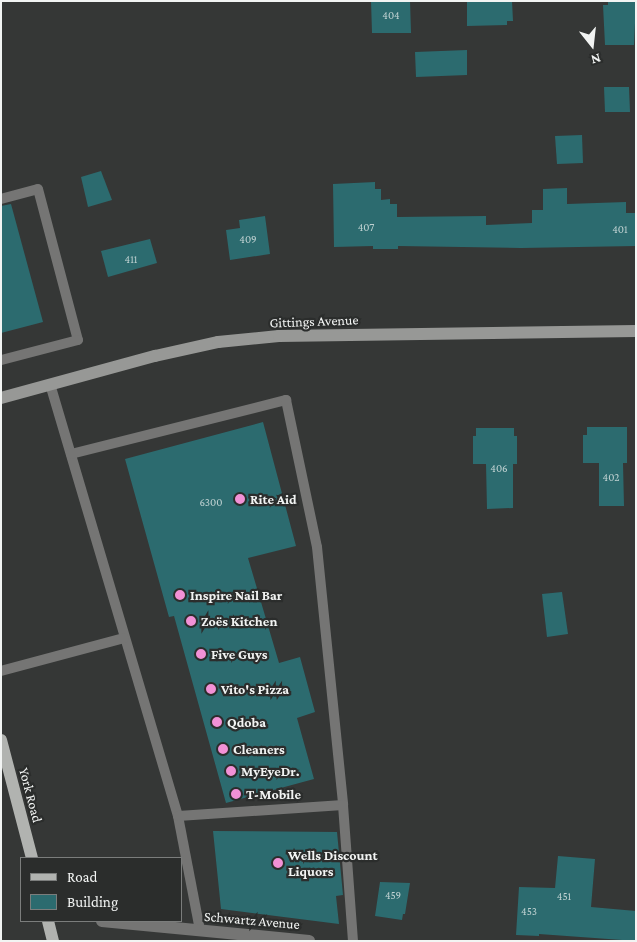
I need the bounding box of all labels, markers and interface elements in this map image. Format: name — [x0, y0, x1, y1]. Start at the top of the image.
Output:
house number: 404 — [382, 8, 400, 22]
north arrow — [567, 20, 617, 70]
text: N — [589, 50, 603, 68]
house number: 407 — [358, 220, 374, 234]
house number: 401 — [612, 222, 628, 236]
house number: 409 — [239, 232, 257, 246]
house number: 411 — [125, 252, 137, 266]
street label: Gittings Avenue — [269, 311, 359, 331]
house number: 406 — [490, 461, 508, 475]
house number: 402 — [603, 470, 619, 484]
place label: Rite Aid — [250, 491, 297, 507]
marker: Rite Aid — [234, 493, 246, 505]
house number: 6300 — [200, 495, 222, 509]
place label: Inspire Nail Bar — [190, 587, 282, 603]
marker: Inspire Nail Bar — [174, 589, 186, 601]
place label: Zoës Kitchen — [201, 613, 277, 629]
marker: Zoës Kitchen — [185, 615, 197, 627]
place label: Five Guys — [211, 646, 267, 662]
marker: Five Guys — [195, 648, 207, 660]
place label: Vito's Pizza — [221, 681, 289, 697]
marker: Vito's Pizza — [205, 683, 217, 695]
place label: Qdoba — [227, 714, 266, 730]
marker: Qdoba — [211, 716, 223, 728]
place label: Cleaners — [233, 741, 285, 757]
marker: Cleaners — [217, 743, 229, 755]
place label: MyEyeDr. — [241, 763, 300, 779]
marker: MyEyeDr. — [225, 765, 237, 777]
street label: York Road — [16, 766, 46, 824]
place label: T-Mobile — [246, 786, 301, 802]
marker: T-Mobile — [230, 788, 242, 800]
place label: Wells Discount Liquors — [288, 847, 378, 880]
legend — [20, 857, 182, 922]
marker: Wells Discount Liquors — [272, 857, 284, 869]
text: Road — [67, 869, 97, 885]
house number: 459 — [385, 888, 401, 902]
house number: 451 — [557, 889, 571, 903]
text: Building — [67, 894, 118, 910]
house number: 453 — [521, 904, 537, 918]
street label: Schwartz Avenue — [204, 907, 300, 933]

